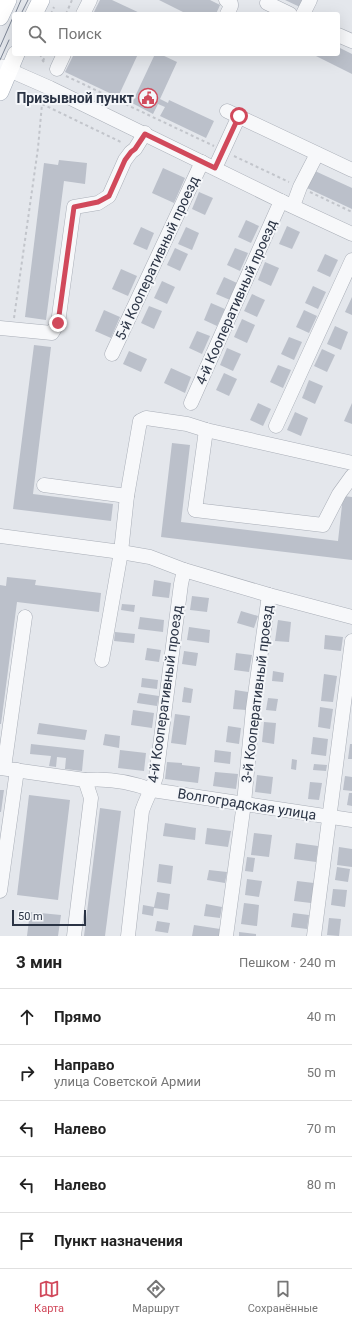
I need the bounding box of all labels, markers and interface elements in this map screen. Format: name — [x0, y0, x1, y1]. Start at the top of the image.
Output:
search box — [12, 12, 340, 56]
icon: search — [26, 23, 48, 45]
text: Поиск — [58, 25, 102, 43]
public building icon: Призывной пункт — [137, 87, 159, 109]
place label: Призывной пункт — [16, 90, 134, 106]
route start — [230, 107, 248, 125]
street label: 5-й Кооперативный проезд — [112, 173, 202, 343]
street label: 4-й Кооперативный проезд — [192, 216, 280, 387]
route end — [49, 314, 67, 332]
street label: 4-й Кооперативный проезд — [145, 604, 185, 784]
street label: 3-й Кооперативный проезд — [238, 604, 276, 784]
street label: Волгоградская улица — [176, 785, 318, 823]
scale bar — [12, 908, 86, 927]
text: 50 m — [18, 910, 43, 923]
text: 3 мин — [16, 952, 62, 972]
text: Пешком · 240 m — [239, 955, 336, 970]
icon: ahead — [16, 1006, 38, 1028]
text: Прямо — [54, 1008, 101, 1026]
text: 40 m — [307, 1009, 336, 1024]
text: Направо — [54, 1056, 115, 1074]
icon: right — [16, 1062, 38, 1084]
text: 50 m — [307, 1065, 336, 1080]
text: улица Советской Армии — [54, 1074, 201, 1089]
icon: left — [16, 1118, 38, 1140]
text: Налево — [54, 1120, 106, 1138]
text: 70 m — [307, 1121, 336, 1136]
icon: left — [16, 1174, 38, 1196]
text: Налево — [54, 1176, 106, 1194]
text: 80 m — [307, 1177, 336, 1192]
icon: arrive — [16, 1230, 38, 1252]
text: Пункт назначения — [54, 1232, 183, 1250]
tab: Карта — [34, 1278, 64, 1315]
tab: Маршрут — [132, 1278, 180, 1315]
tab: Сохранённые — [248, 1278, 318, 1315]

